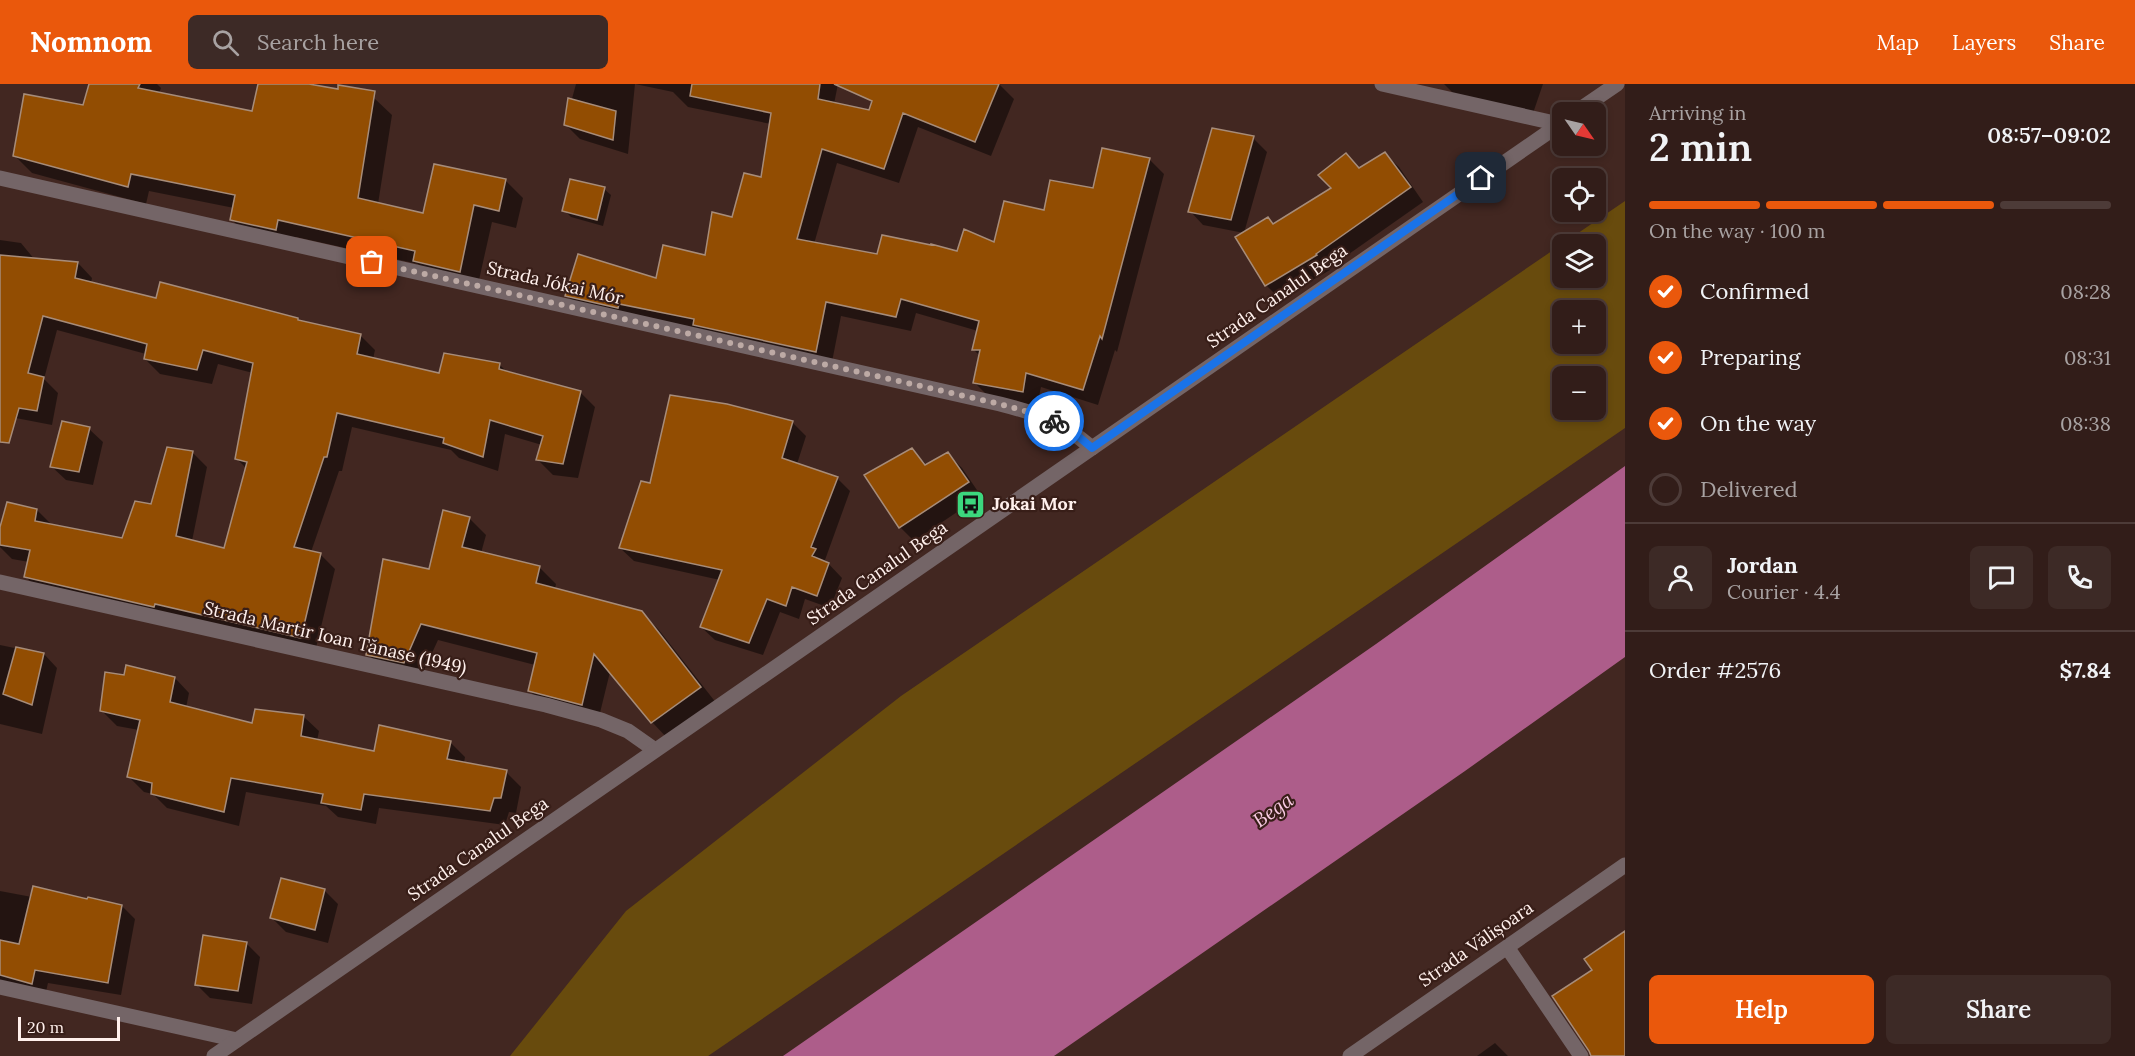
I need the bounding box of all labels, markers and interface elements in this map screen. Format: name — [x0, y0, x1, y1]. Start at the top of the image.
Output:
search box — [188, 15, 608, 69]
text: Nomnom — [30, 24, 152, 60]
icon: search — [209, 26, 242, 59]
text: Search here — [257, 28, 379, 56]
text: Map — [1876, 29, 1919, 56]
text: Layers — [1952, 29, 2016, 56]
text: Share — [2049, 29, 2105, 56]
text: Arriving in — [1649, 100, 1746, 125]
north arrow — [1552, 102, 1606, 156]
map controls — [1552, 102, 1606, 420]
text: 08:57–09:02 — [1987, 121, 2111, 149]
text: 2 min — [1649, 122, 1752, 172]
pin — [1455, 152, 1506, 203]
icon: home — [1464, 161, 1497, 194]
button: locate — [1552, 168, 1606, 222]
text: On the way · 100 m — [1649, 218, 1825, 243]
button: layers — [1552, 234, 1606, 288]
pin — [346, 236, 397, 287]
street label: Strada Canalul Bega — [1202, 238, 1351, 353]
icon: bag — [355, 245, 388, 278]
street label: Strada Jókai Mór — [485, 256, 626, 309]
icon: check — [1649, 275, 1682, 308]
text: Confirmed — [1700, 277, 1809, 305]
text: 08:28 — [2060, 279, 2111, 304]
button: + — [1552, 300, 1606, 354]
icon: check — [1649, 341, 1682, 374]
text: Preparing — [1700, 343, 1800, 371]
text: 08:31 — [2064, 345, 2111, 370]
button: − — [1552, 366, 1606, 420]
courier — [1024, 391, 1084, 451]
icon: bike — [1038, 405, 1071, 438]
icon: check — [1649, 407, 1682, 440]
text: On the way — [1700, 409, 1816, 437]
text: 08:38 — [2060, 411, 2111, 436]
text: Delivered — [1700, 475, 1798, 503]
bus stop icon: Jokai Mor — [955, 488, 987, 520]
place label: Jokai Mor — [992, 492, 1077, 515]
street label: Strada Canalul Bega — [802, 515, 951, 630]
button: person — [1649, 546, 1712, 609]
button: chat — [1970, 546, 2033, 609]
button: phone — [2048, 546, 2111, 609]
text: Jordan — [1727, 551, 1798, 579]
text: Courier · 4.4 — [1727, 579, 1841, 604]
street label: Strada Martir Ioan Tănase (1949) — [201, 596, 469, 679]
text: Order #2576 — [1649, 656, 1781, 684]
text: $7.84 — [2059, 656, 2111, 684]
water label: Bega — [1248, 787, 1298, 832]
street label: Strada Canalul Bega — [403, 791, 552, 906]
street label: Strada Vălișoara — [1414, 896, 1537, 992]
button: Help — [1649, 975, 1874, 1044]
button: Share — [1886, 975, 2111, 1044]
scale bar — [18, 1014, 120, 1042]
text: 20 m — [27, 1017, 64, 1037]

